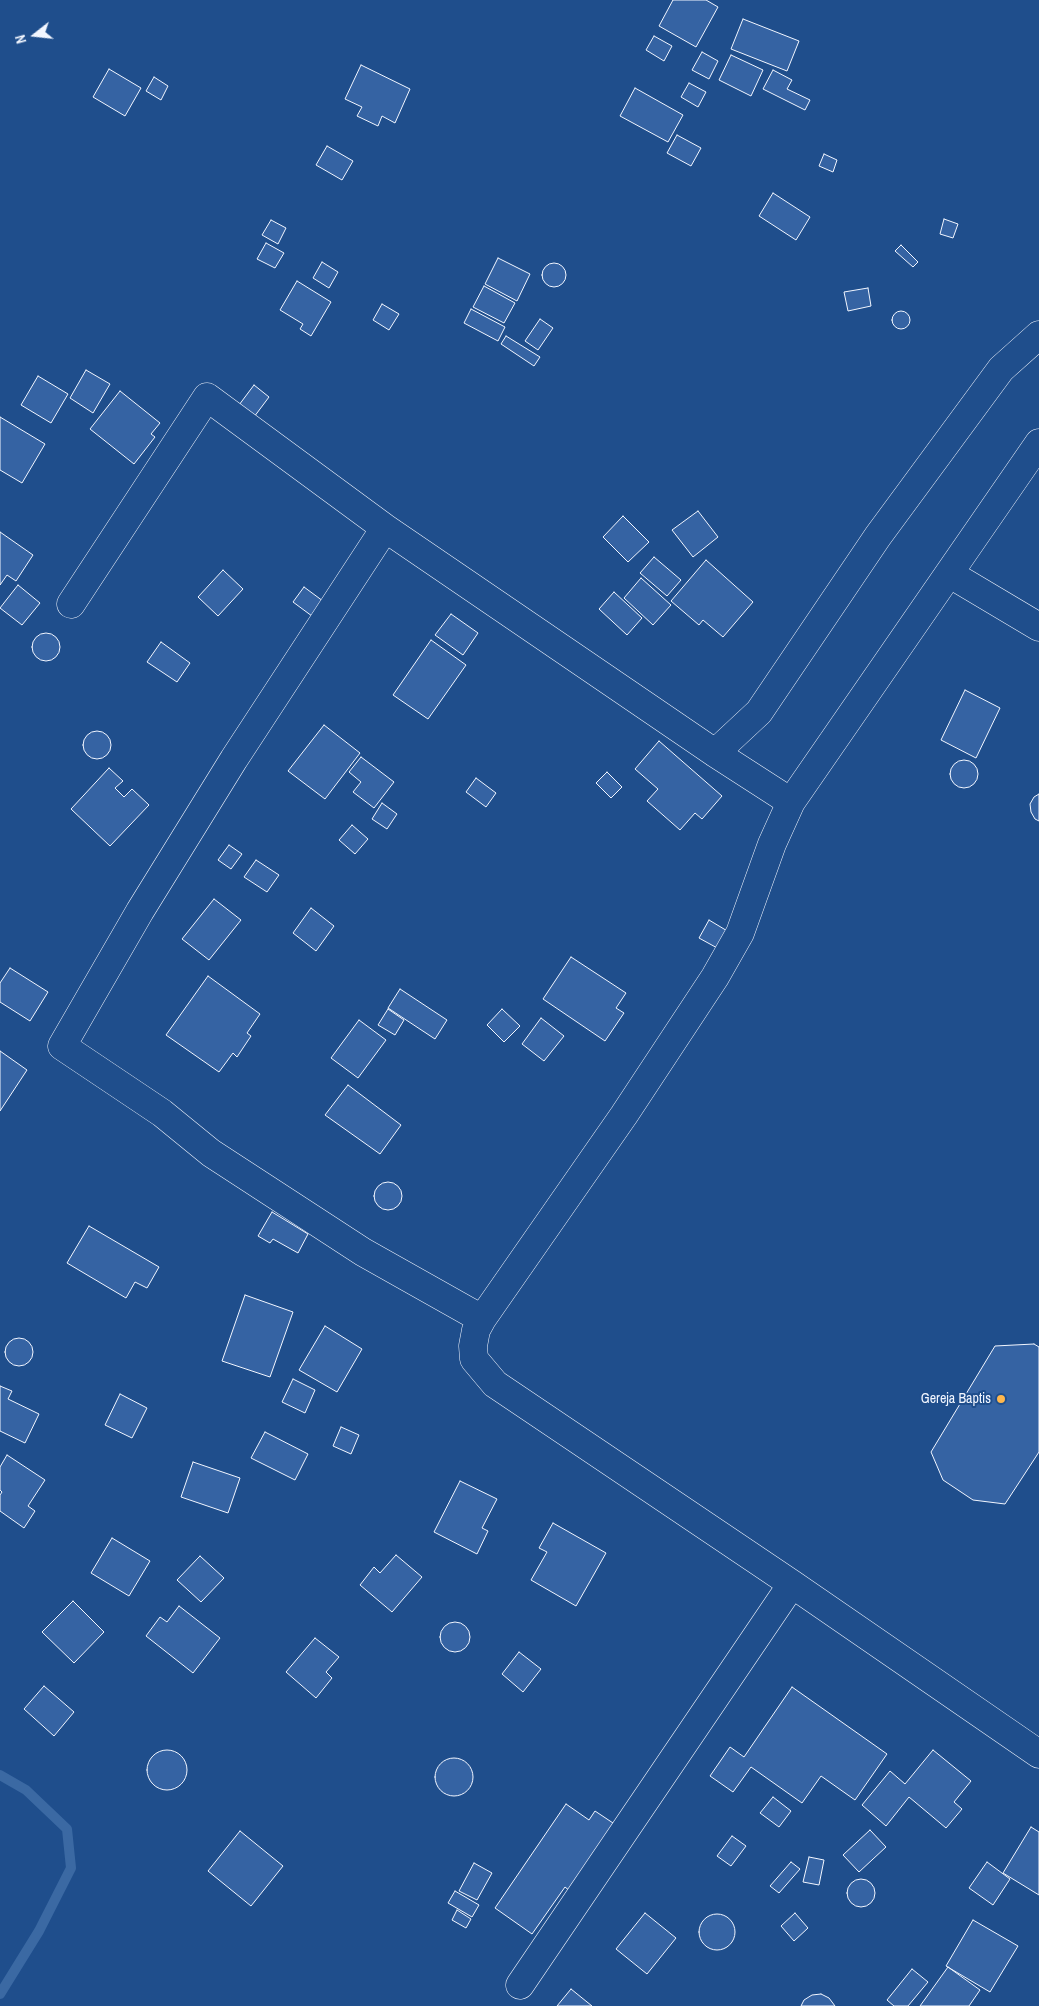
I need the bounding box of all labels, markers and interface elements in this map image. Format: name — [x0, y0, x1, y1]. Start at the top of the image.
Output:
north arrow — [10, 10, 60, 60]
text: N — [11, 33, 30, 46]
place label: Gereja Baptis — [921, 1391, 991, 1407]
marker: Gereja Baptis — [995, 1393, 1007, 1405]

